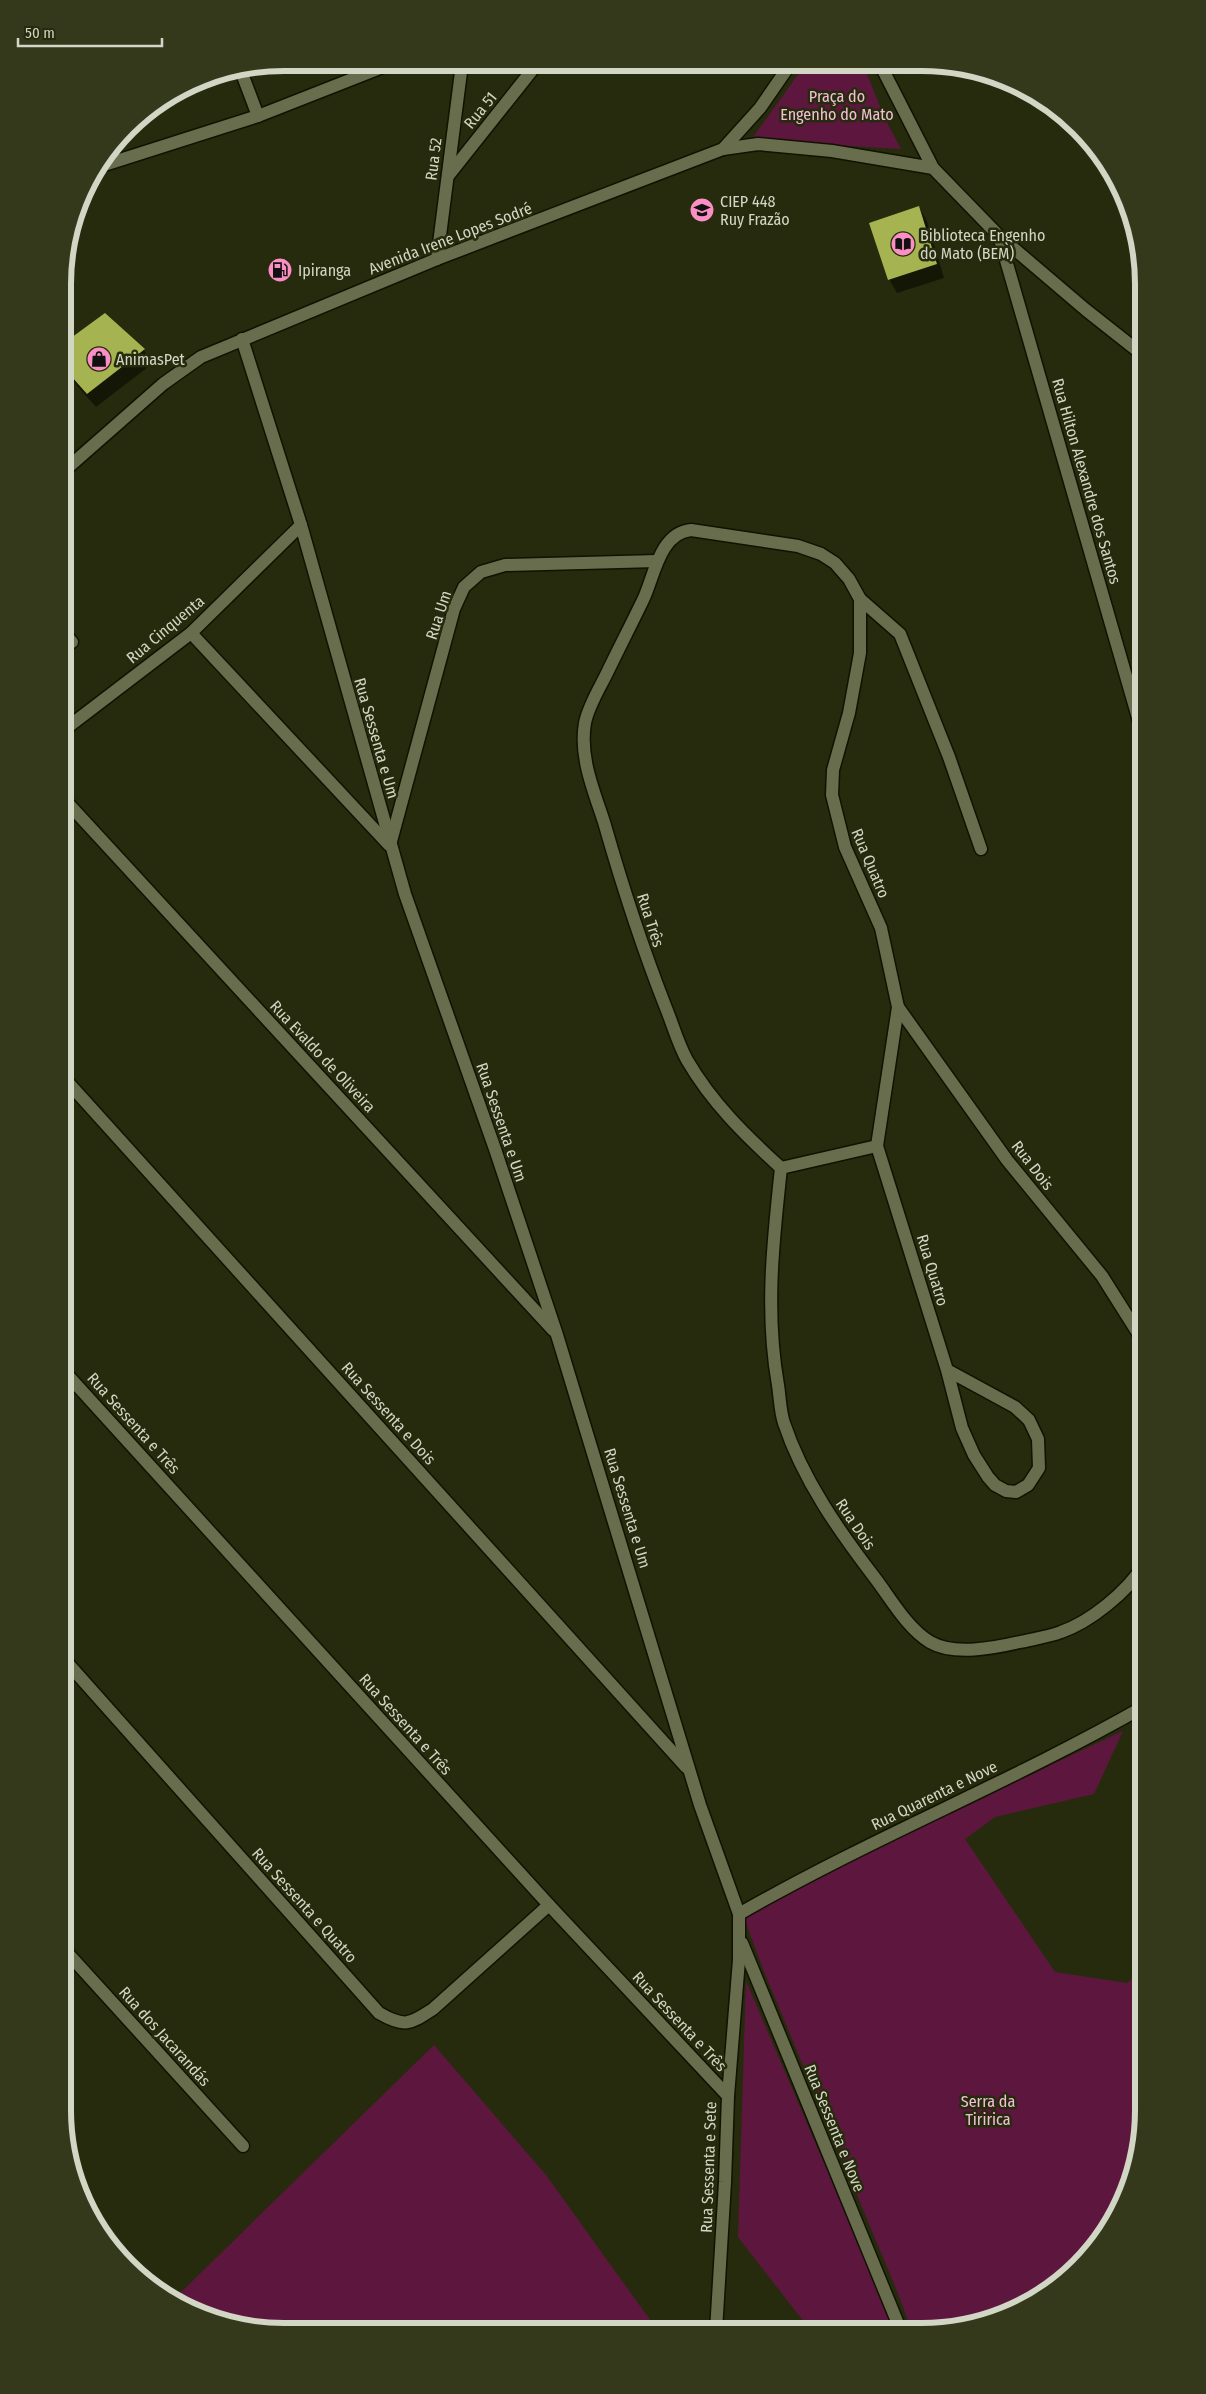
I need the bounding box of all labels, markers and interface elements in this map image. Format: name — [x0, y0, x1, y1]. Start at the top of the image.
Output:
scale bar — [18, 15, 161, 47]
text: 50 m — [25, 24, 55, 42]
park label: Praça do Engenho do Mato — [780, 87, 894, 124]
street label: Rua 51 — [460, 88, 501, 132]
street label: Rua 52 — [421, 137, 446, 182]
place label: CIEP 448 Ruy Frazão — [720, 192, 790, 229]
school or university icon: CIEP 448 Ruy Frazão — [689, 197, 715, 223]
street label: Avenida Irene Lopes Sodré — [366, 198, 535, 278]
place label: Biblioteca Engenho do Mato (BEM) — [920, 226, 1045, 263]
library icon: Biblioteca Engenho do Mato (BEM) — [890, 231, 916, 257]
fuel station icon: Ipiranga — [267, 257, 293, 283]
place label: Ipiranga — [298, 261, 351, 280]
shop icon: AnimasPet — [86, 346, 112, 372]
place label: AnimasPet — [116, 350, 186, 369]
street label: Rua Hilton Alexandre dos Santos — [1048, 376, 1125, 586]
street label: Rua Um — [422, 588, 455, 642]
street label: Rua Cinquenta — [123, 591, 208, 667]
street label: Rua Sessenta e Um — [350, 676, 403, 801]
street label: Rua Quatro — [847, 826, 894, 901]
street label: Rua Três — [633, 891, 668, 950]
street label: Rua Evaldo de Oliveira — [266, 997, 379, 1116]
street label: Rua Sessenta e Um — [472, 1060, 531, 1184]
street label: Rua Dois — [1007, 1137, 1058, 1194]
street label: Rua Quatro — [913, 1232, 952, 1308]
street label: Rua Sessenta e Dois — [338, 1358, 440, 1469]
street label: Rua Sessenta e Três — [83, 1369, 184, 1478]
street label: Rua Sessenta e Um — [600, 1446, 655, 1570]
street label: Rua Dois — [832, 1495, 880, 1553]
street label: Rua Sessenta e Três — [355, 1670, 456, 1779]
street label: Rua Quarenta e Nove — [868, 1757, 1000, 1834]
street label: Rua Sessenta e Quatro — [248, 1844, 361, 1967]
street label: Rua Sessenta e Três — [629, 1967, 731, 2075]
street label: Rua dos Jacarandás — [115, 1983, 214, 2090]
street label: Rua Sessenta e Nove — [800, 2062, 869, 2195]
park label: Serra da Tiririca — [961, 2092, 1015, 2129]
street label: Rua Sessenta e Sete — [697, 2101, 720, 2233]

